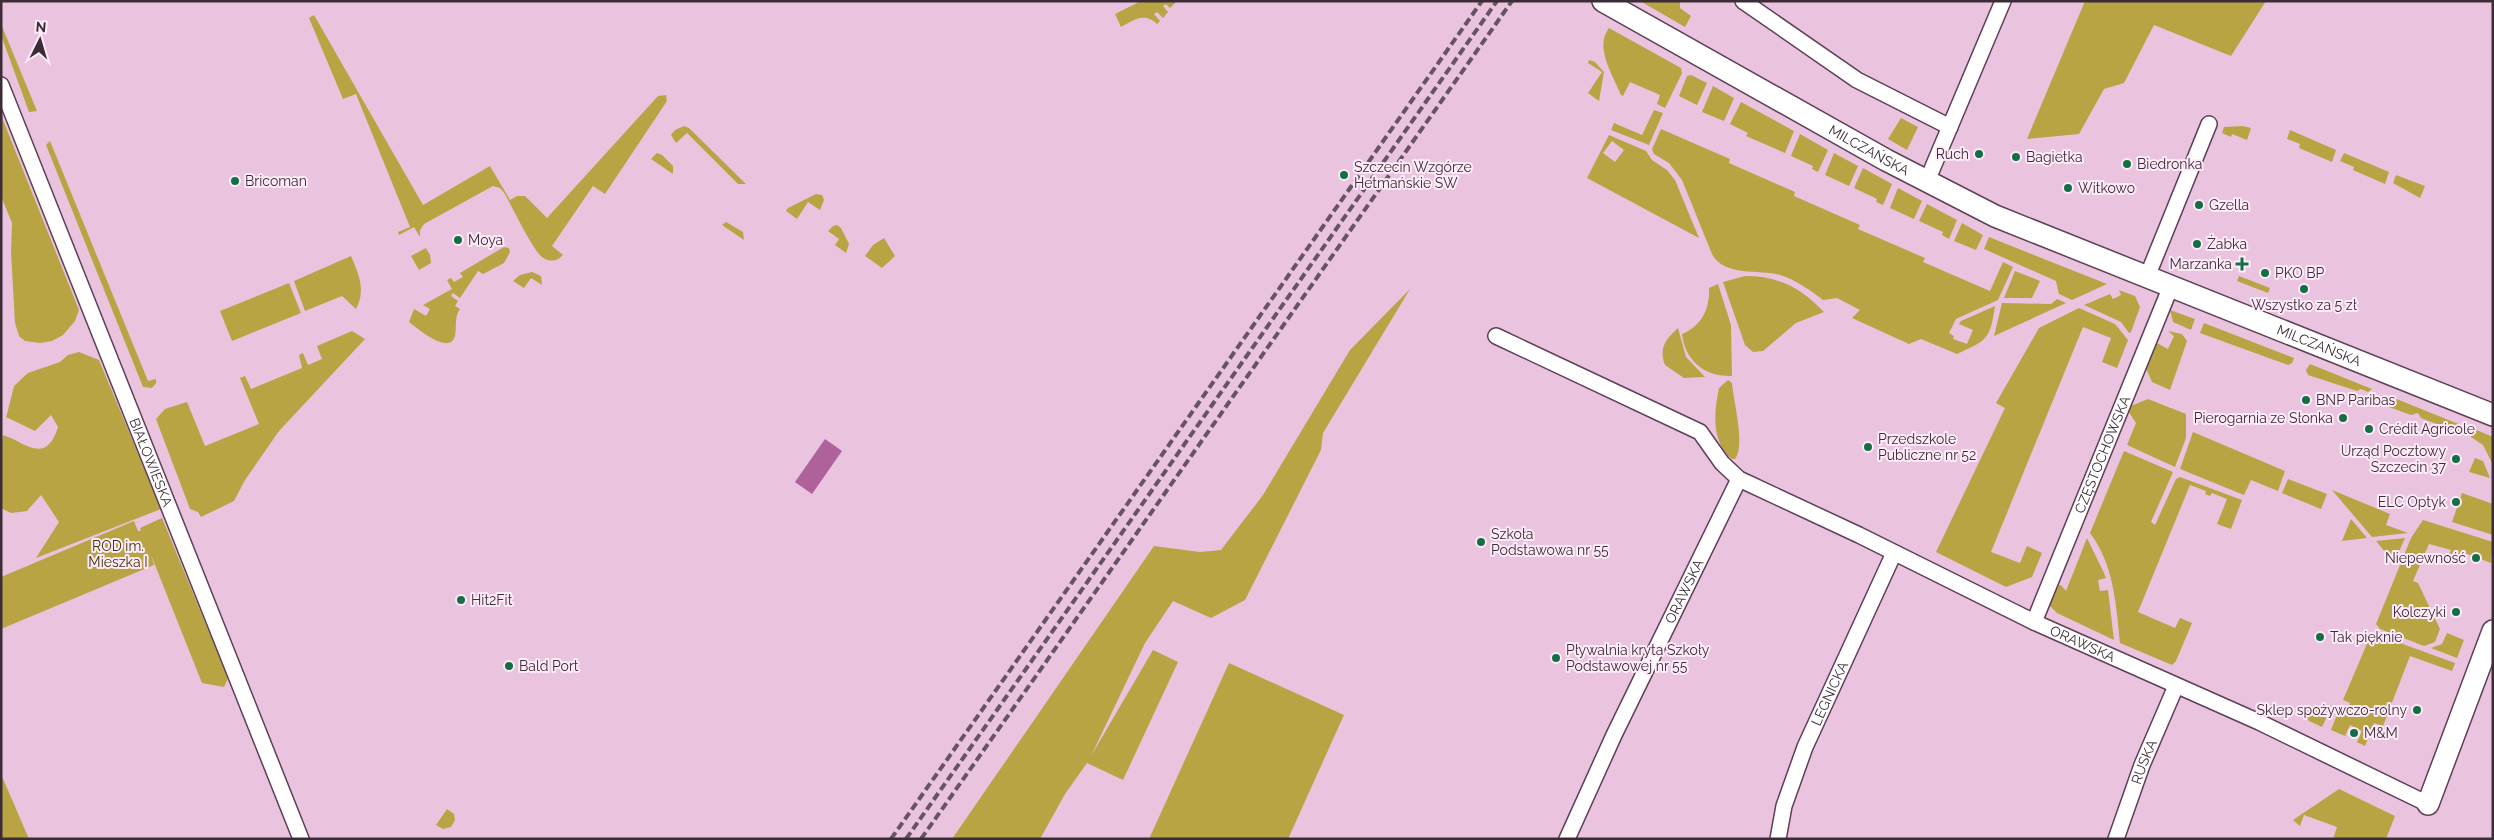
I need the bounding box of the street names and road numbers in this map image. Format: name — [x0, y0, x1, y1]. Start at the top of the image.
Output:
street label: MILCZAŃSKA — [1826, 122, 1912, 179]
street label: MILCZAŃSKA — [2275, 321, 2364, 370]
street label: CZĘSTOCHOWSKA — [2071, 393, 2134, 516]
street label: BIAŁOWIESKA — [126, 416, 176, 509]
street label: ORAWSKA — [1662, 556, 1707, 626]
street label: ORAWSKA — [2048, 622, 2118, 665]
street label: LEGNICKA — [1808, 658, 1851, 728]
street label: RUSKA — [2128, 737, 2160, 786]

